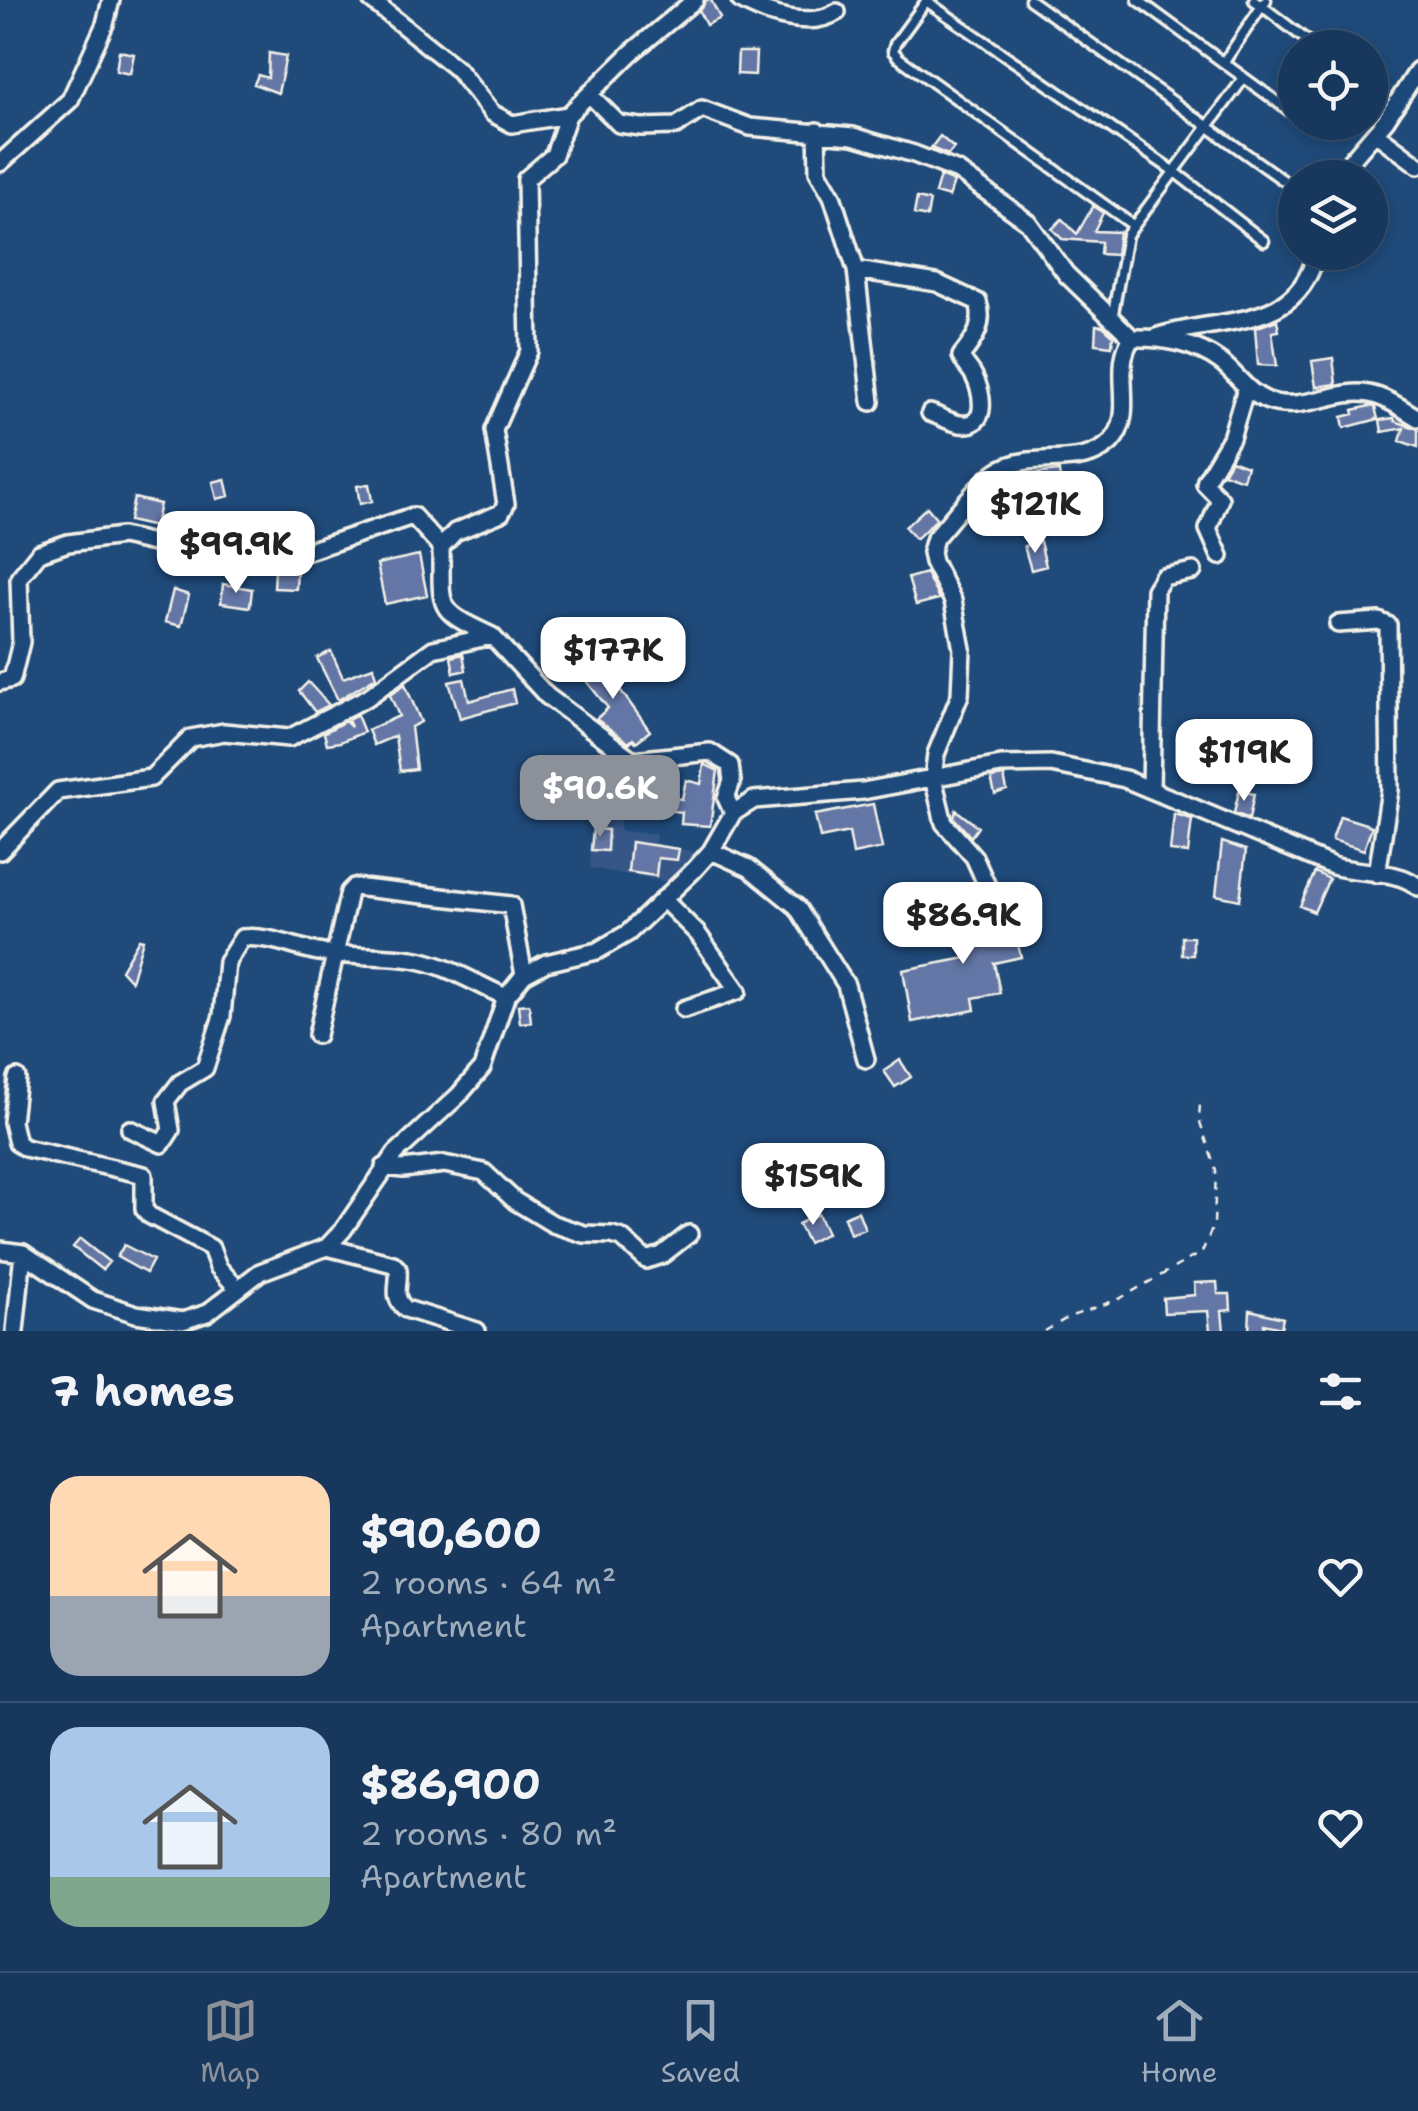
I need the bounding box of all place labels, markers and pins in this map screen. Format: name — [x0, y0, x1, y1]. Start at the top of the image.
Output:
pin: $121K — [965, 471, 1105, 556]
pin: $99.9K — [155, 511, 317, 596]
pin: $177K — [543, 617, 683, 702]
pin: $119K — [1174, 719, 1314, 804]
pin: $90.6K — [519, 755, 681, 840]
pin: $86.9K — [882, 882, 1044, 967]
pin: $159K — [743, 1143, 883, 1228]

